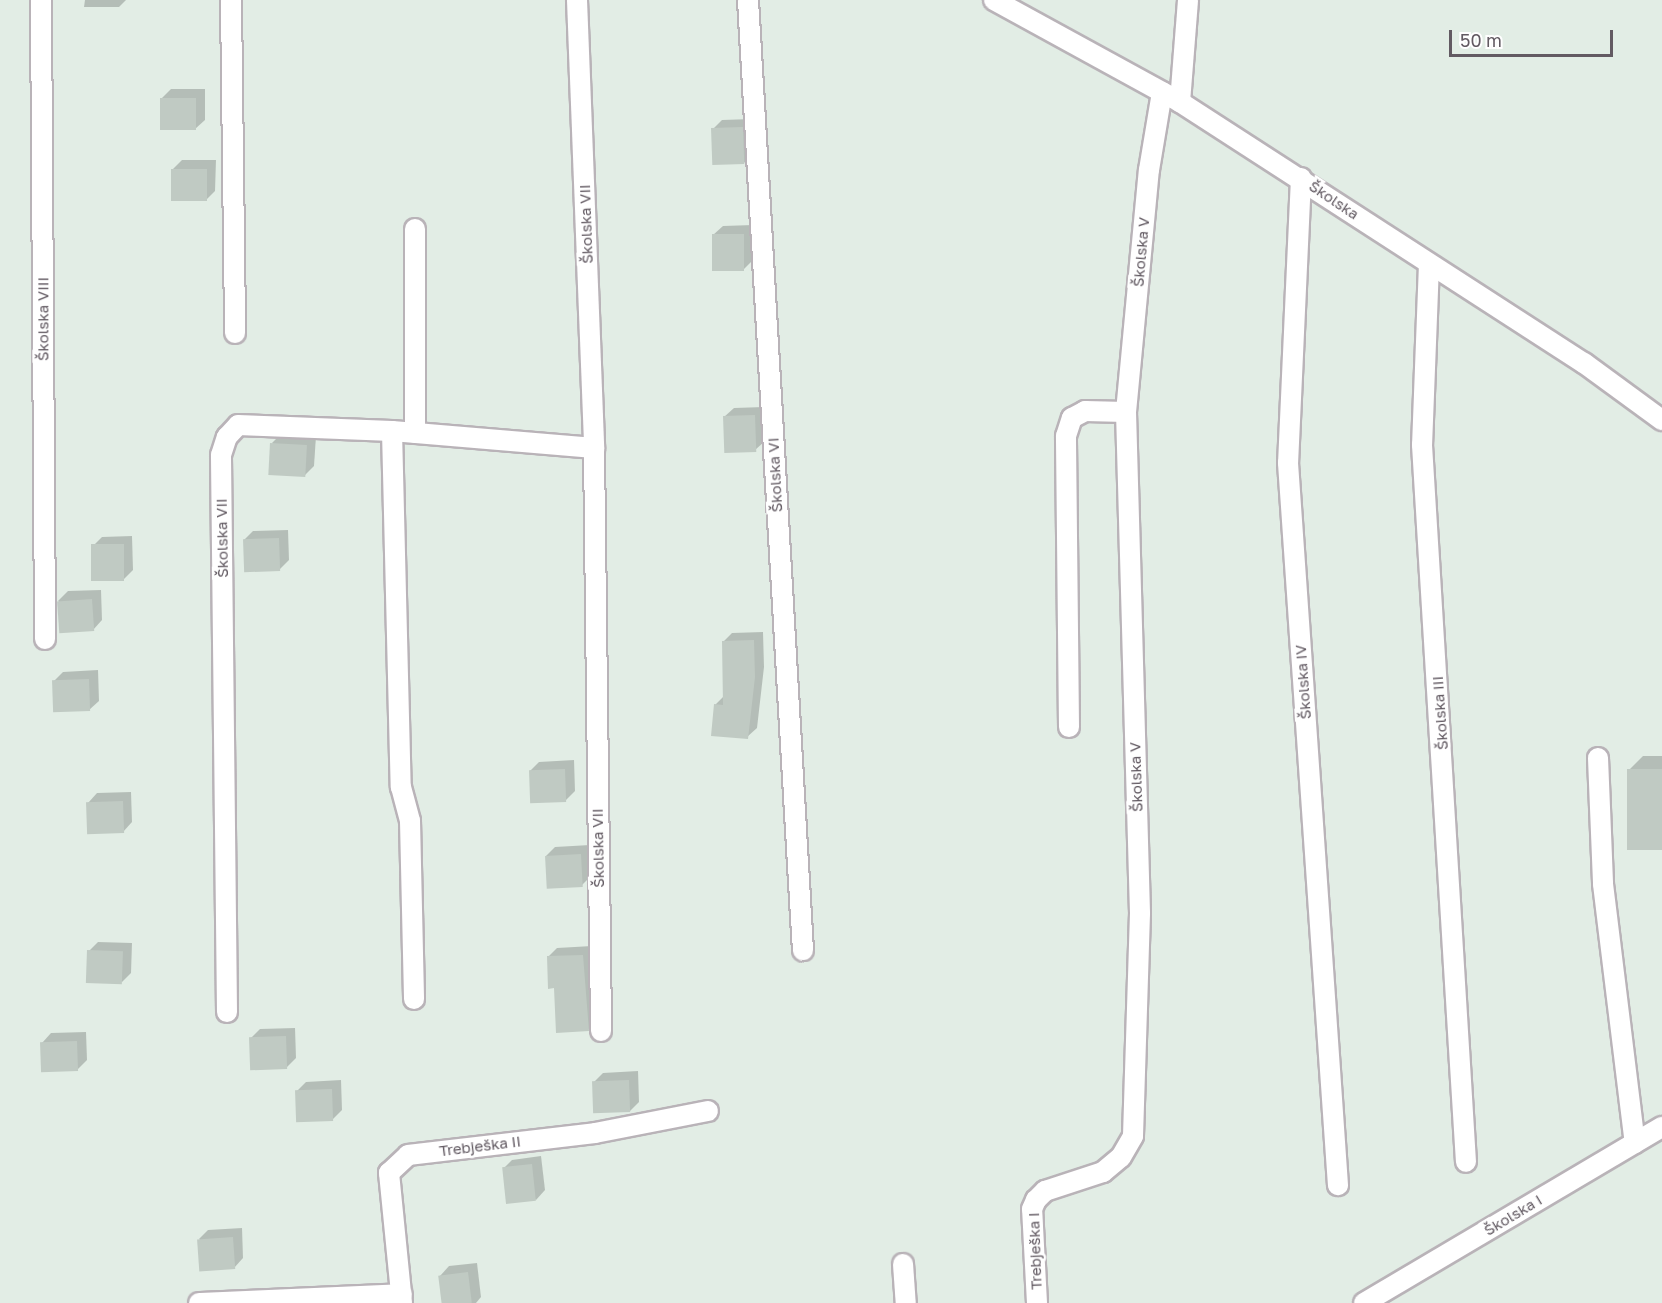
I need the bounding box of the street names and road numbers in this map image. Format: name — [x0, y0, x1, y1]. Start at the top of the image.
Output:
street label: Školska — [1306, 177, 1362, 223]
street label: Školska VII — [576, 184, 596, 264]
street label: Školska V — [1129, 216, 1153, 288]
street label: Školska VIII — [34, 277, 52, 361]
street label: Školska VI — [764, 437, 786, 513]
street label: Školska VII — [212, 498, 232, 578]
street label: Školska IV — [1291, 644, 1315, 720]
street label: Školska III — [1428, 675, 1452, 751]
street label: Školska V — [1126, 742, 1146, 812]
street label: Školska VII — [588, 808, 608, 888]
street label: Trebješka II — [438, 1132, 522, 1160]
street label: Školska I — [1481, 1191, 1545, 1239]
street label: Trebješka I — [1025, 1212, 1045, 1290]

